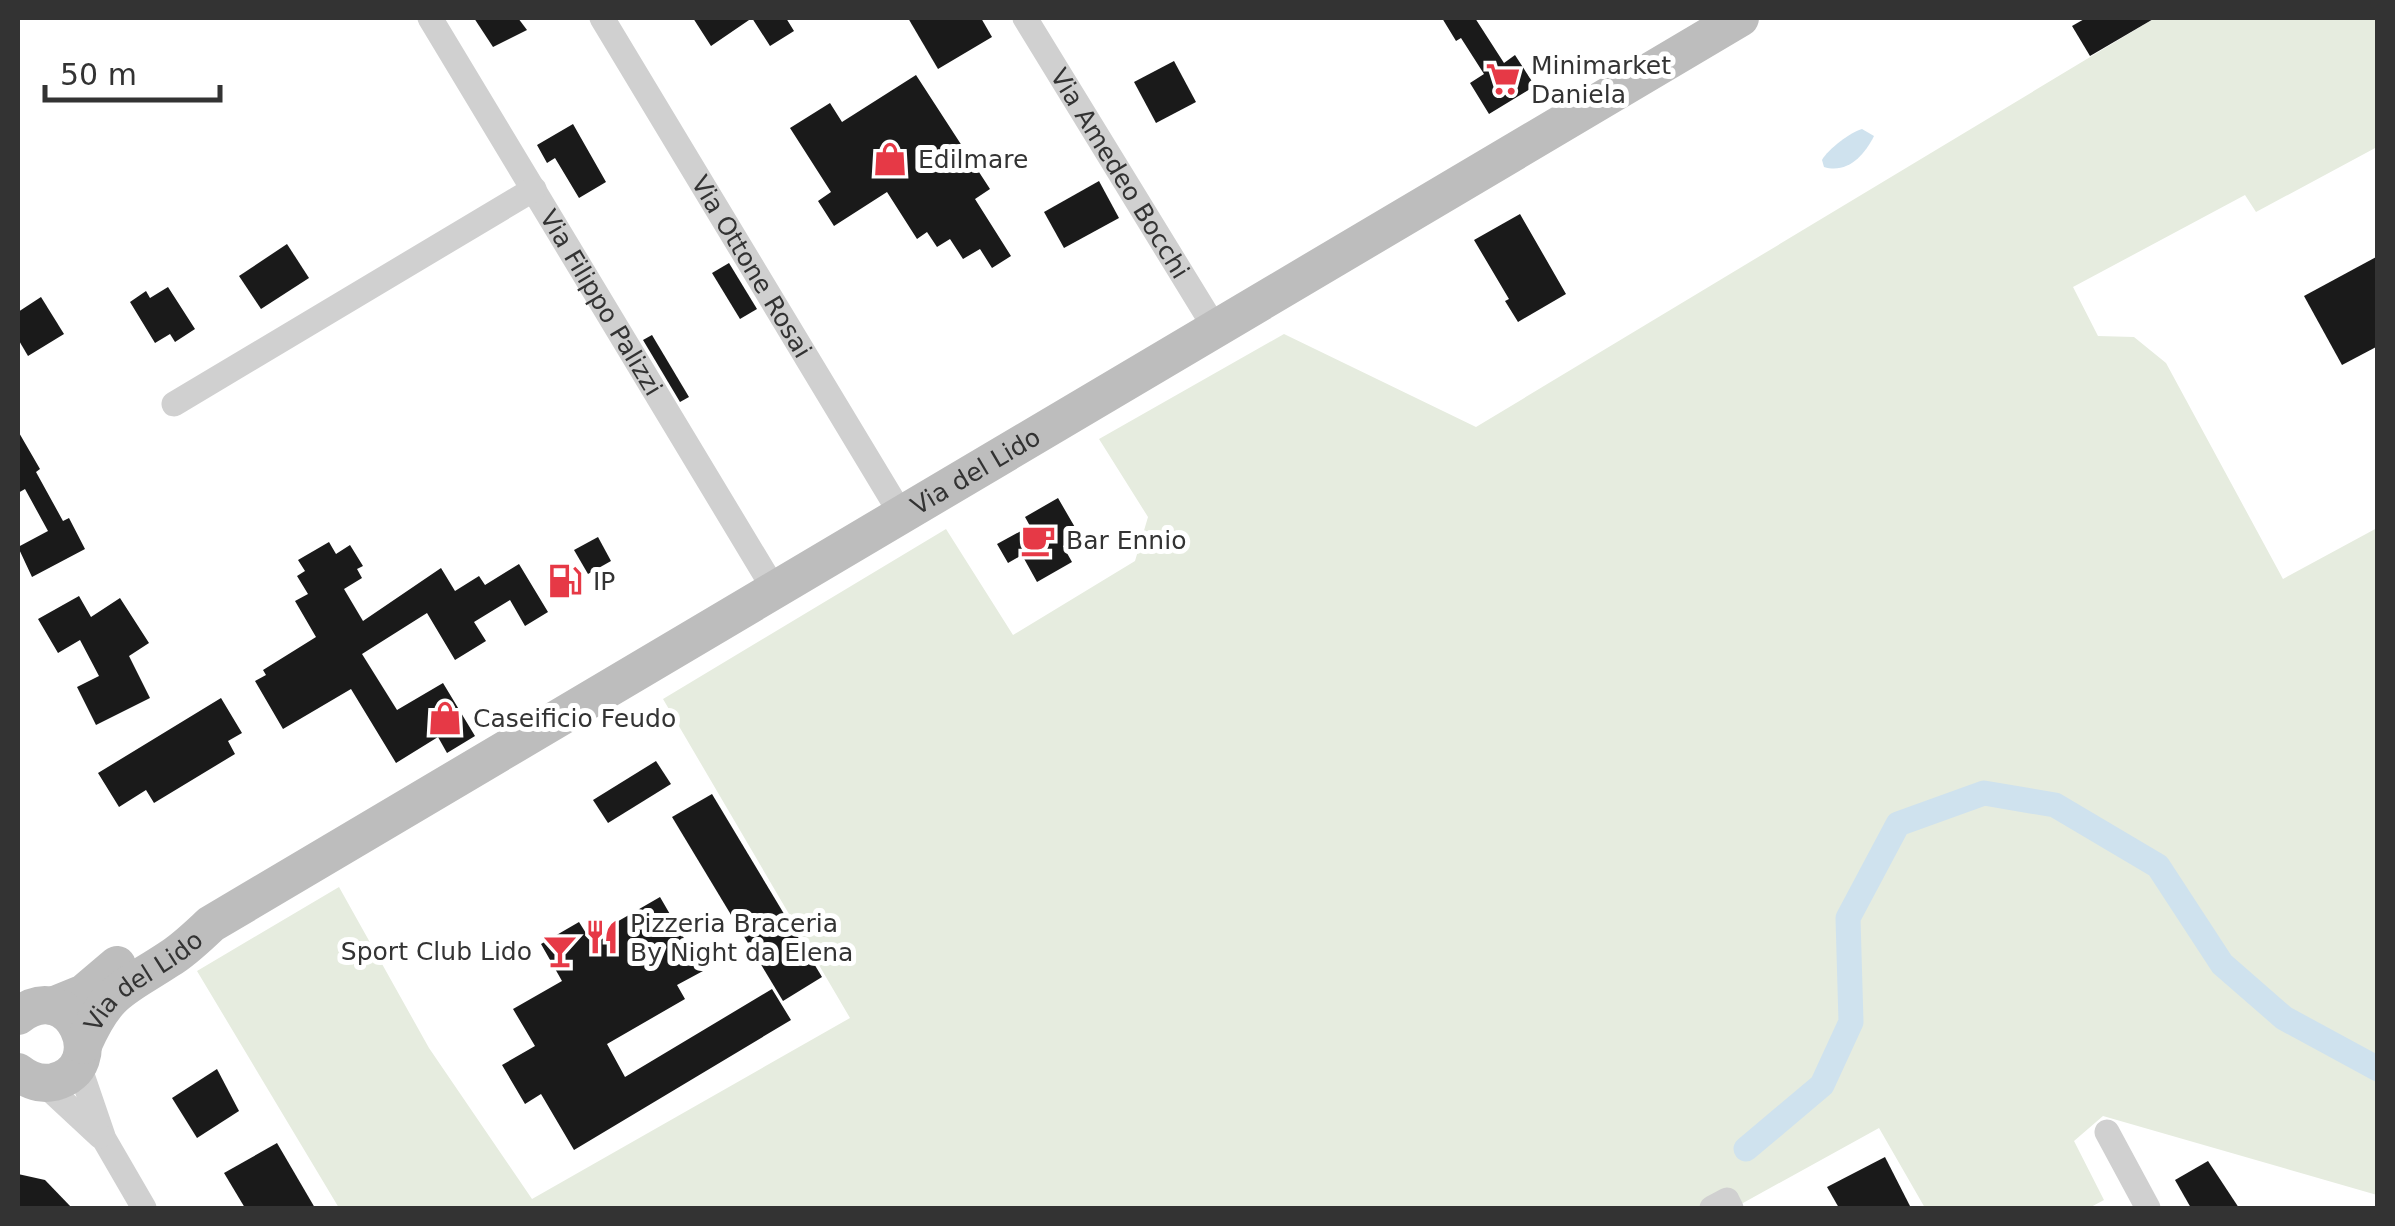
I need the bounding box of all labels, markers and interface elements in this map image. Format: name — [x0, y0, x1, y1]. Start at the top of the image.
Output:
scale bar — [45, 40, 220, 102]
place label: Minimarket Daniela — [1531, 51, 1671, 109]
text: 50 m — [60, 57, 137, 92]
supermarket icon: Minimarket Daniela — [1484, 60, 1522, 98]
street label: Via Amedeo Bocchi — [1044, 63, 1195, 284]
shop icon: Edilmare — [871, 140, 909, 178]
place label: Edilmare — [918, 145, 1028, 174]
street label: Via Ottone Rosai — [685, 170, 817, 363]
street label: Via Filippo Palizzi — [534, 205, 668, 401]
street label: Via del Lido — [906, 422, 1045, 521]
cafe icon: Bar Ennio — [1019, 521, 1057, 559]
place label: Bar Ennio — [1066, 526, 1186, 555]
fuel station icon: IP — [546, 562, 584, 600]
place label: IP — [593, 567, 615, 596]
shop icon: Caseificio Feudo — [426, 699, 464, 737]
place label: Caseificio Feudo — [473, 704, 676, 733]
place label: Pizzeria Braceria By Night da Elena — [630, 909, 853, 967]
restaurant icon: Pizzeria Braceria By Night da Elena — [583, 918, 621, 956]
street label: Via del Lido — [78, 925, 209, 1036]
bar icon: Sport Club Lido — [541, 932, 579, 970]
place label: Sport Club Lido — [341, 937, 532, 966]

